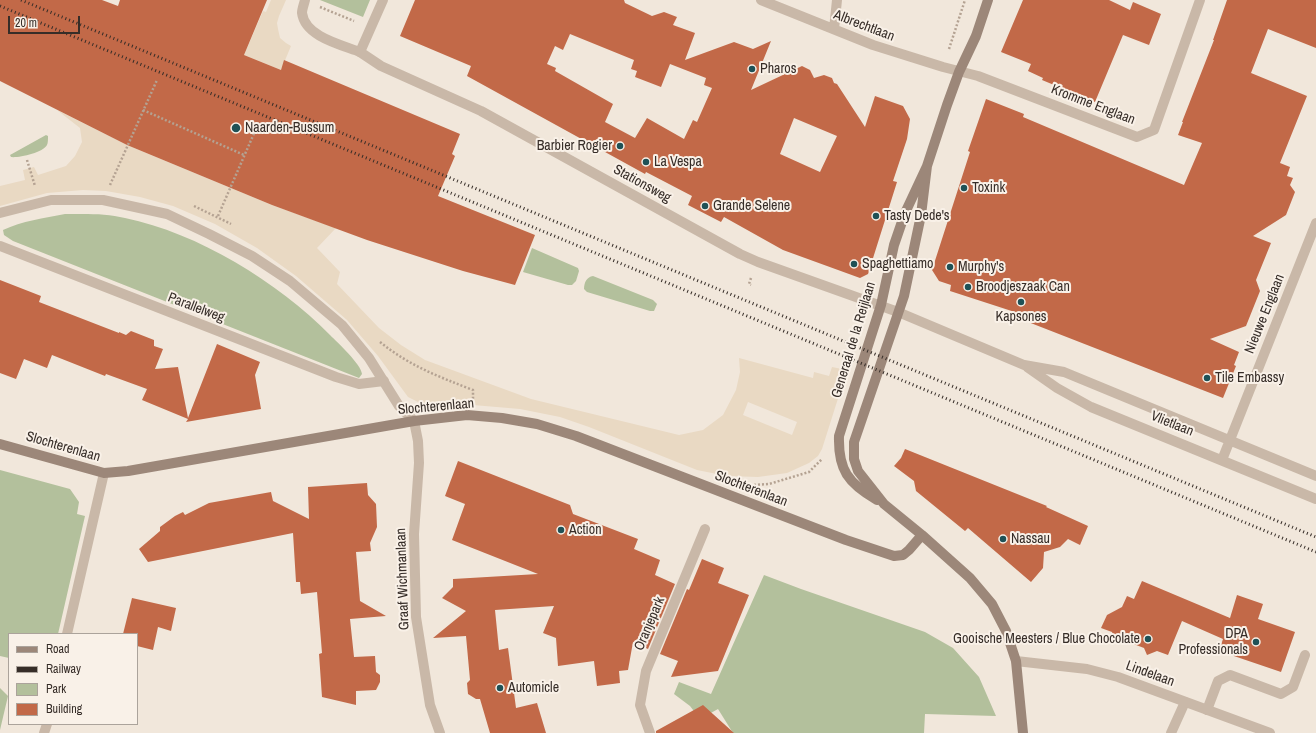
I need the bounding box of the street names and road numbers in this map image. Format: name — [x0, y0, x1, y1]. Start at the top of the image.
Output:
street label: Albrechtlaan — [831, 7, 897, 45]
street label: Kromme Englaan — [1049, 81, 1137, 129]
street label: Stationsweg — [610, 161, 674, 207]
street label: Nieuwe Englaan — [1241, 272, 1289, 356]
street label: Generaal de la Reijlaan — [828, 280, 880, 400]
street label: Parallelweg — [165, 290, 227, 326]
street label: Slochterenlaan — [397, 395, 475, 419]
street label: Vlietlaan — [1148, 408, 1196, 440]
street label: Slochterenlaan — [24, 428, 102, 466]
street label: Slochterenlaan — [712, 467, 790, 511]
street label: Graaf Wichmanlaan — [393, 528, 413, 630]
street label: Oranjepark — [631, 595, 669, 653]
street label: Lindelaan — [1123, 657, 1177, 691]

